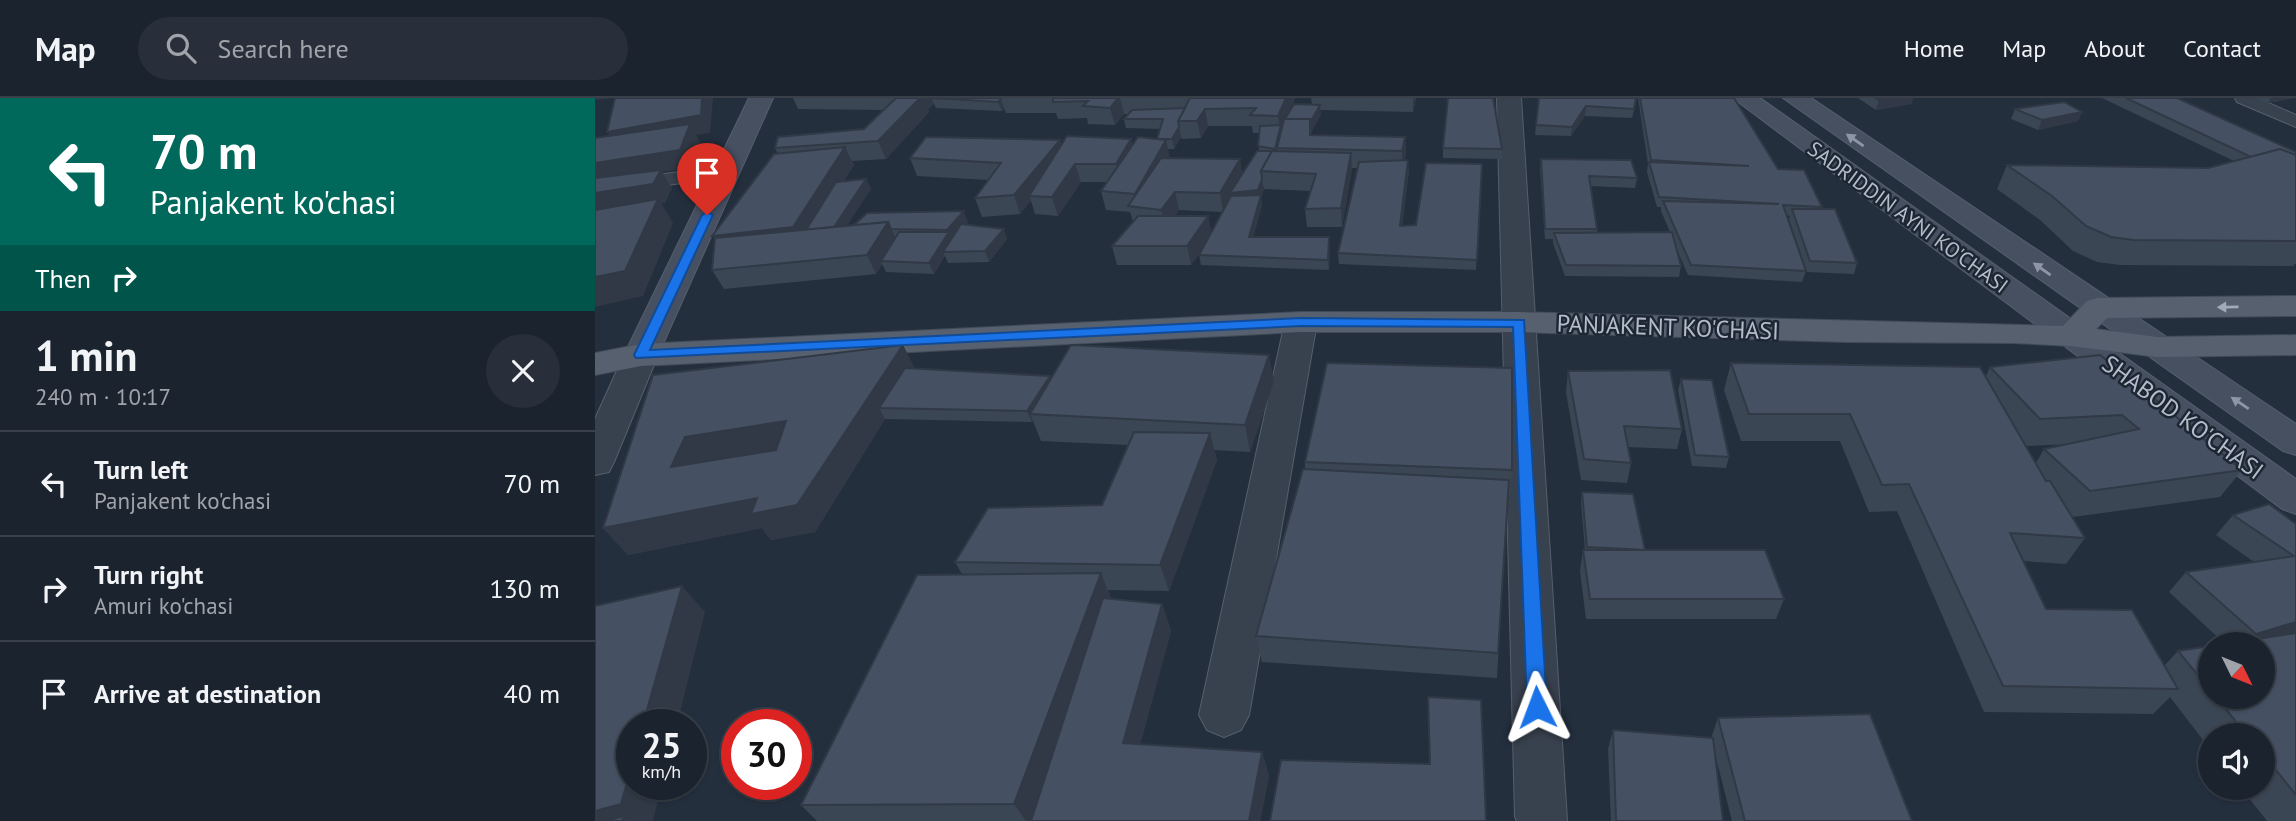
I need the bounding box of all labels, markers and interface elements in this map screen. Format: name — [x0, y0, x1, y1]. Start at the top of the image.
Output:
search box — [138, 17, 628, 80]
text: Map — [35, 27, 96, 70]
icon: search — [162, 29, 200, 67]
text: Search here — [218, 32, 349, 65]
text: Home — [1904, 33, 1964, 64]
text: Map — [2002, 33, 2046, 64]
text: About — [2084, 33, 2145, 64]
text: Contact — [2183, 33, 2261, 64]
text: 70 m — [150, 119, 257, 183]
icon: left — [35, 126, 126, 217]
one-way arrow — [1846, 133, 1864, 147]
street label: SADRIDDIN AYNI KO'CHASI — [1802, 135, 2014, 299]
pin — [677, 143, 737, 215]
icon: arrive — [688, 154, 726, 192]
text: Panjakent ko'chasi — [150, 181, 397, 223]
icon: right — [105, 259, 143, 297]
text: Then — [35, 262, 91, 295]
one-way arrow — [2033, 262, 2051, 276]
one-way arrow — [2217, 302, 2239, 313]
street label: PANJAKENT KO'CHASI — [1556, 308, 1780, 346]
text: 1 min — [35, 328, 137, 383]
button: close — [486, 334, 560, 408]
street label: SHABOD KO'CHASI — [2096, 348, 2270, 486]
text: 240 m · 10:17 — [35, 382, 171, 411]
one-way arrow — [2231, 396, 2249, 410]
text: Turn left — [94, 453, 188, 486]
icon: left — [35, 465, 73, 503]
text: 70 m — [504, 467, 560, 500]
text: Panjakent ko'chasi — [94, 486, 271, 515]
text: Turn right — [94, 558, 203, 591]
icon: right — [35, 570, 73, 608]
text: 130 m — [489, 572, 560, 605]
text: Amuri ko'chasi — [94, 591, 233, 620]
north arrow — [2198, 632, 2275, 709]
map controls — [2198, 632, 2275, 800]
position arrow — [1500, 670, 1574, 744]
icon: arrive — [35, 675, 73, 713]
text: Arrive at destination — [94, 677, 321, 710]
text: 40 m — [504, 677, 560, 710]
speed limit sign: 30 — [721, 709, 812, 800]
text: 25 — [642, 722, 681, 768]
button: sound — [2198, 723, 2275, 800]
text: km/h — [642, 760, 681, 783]

